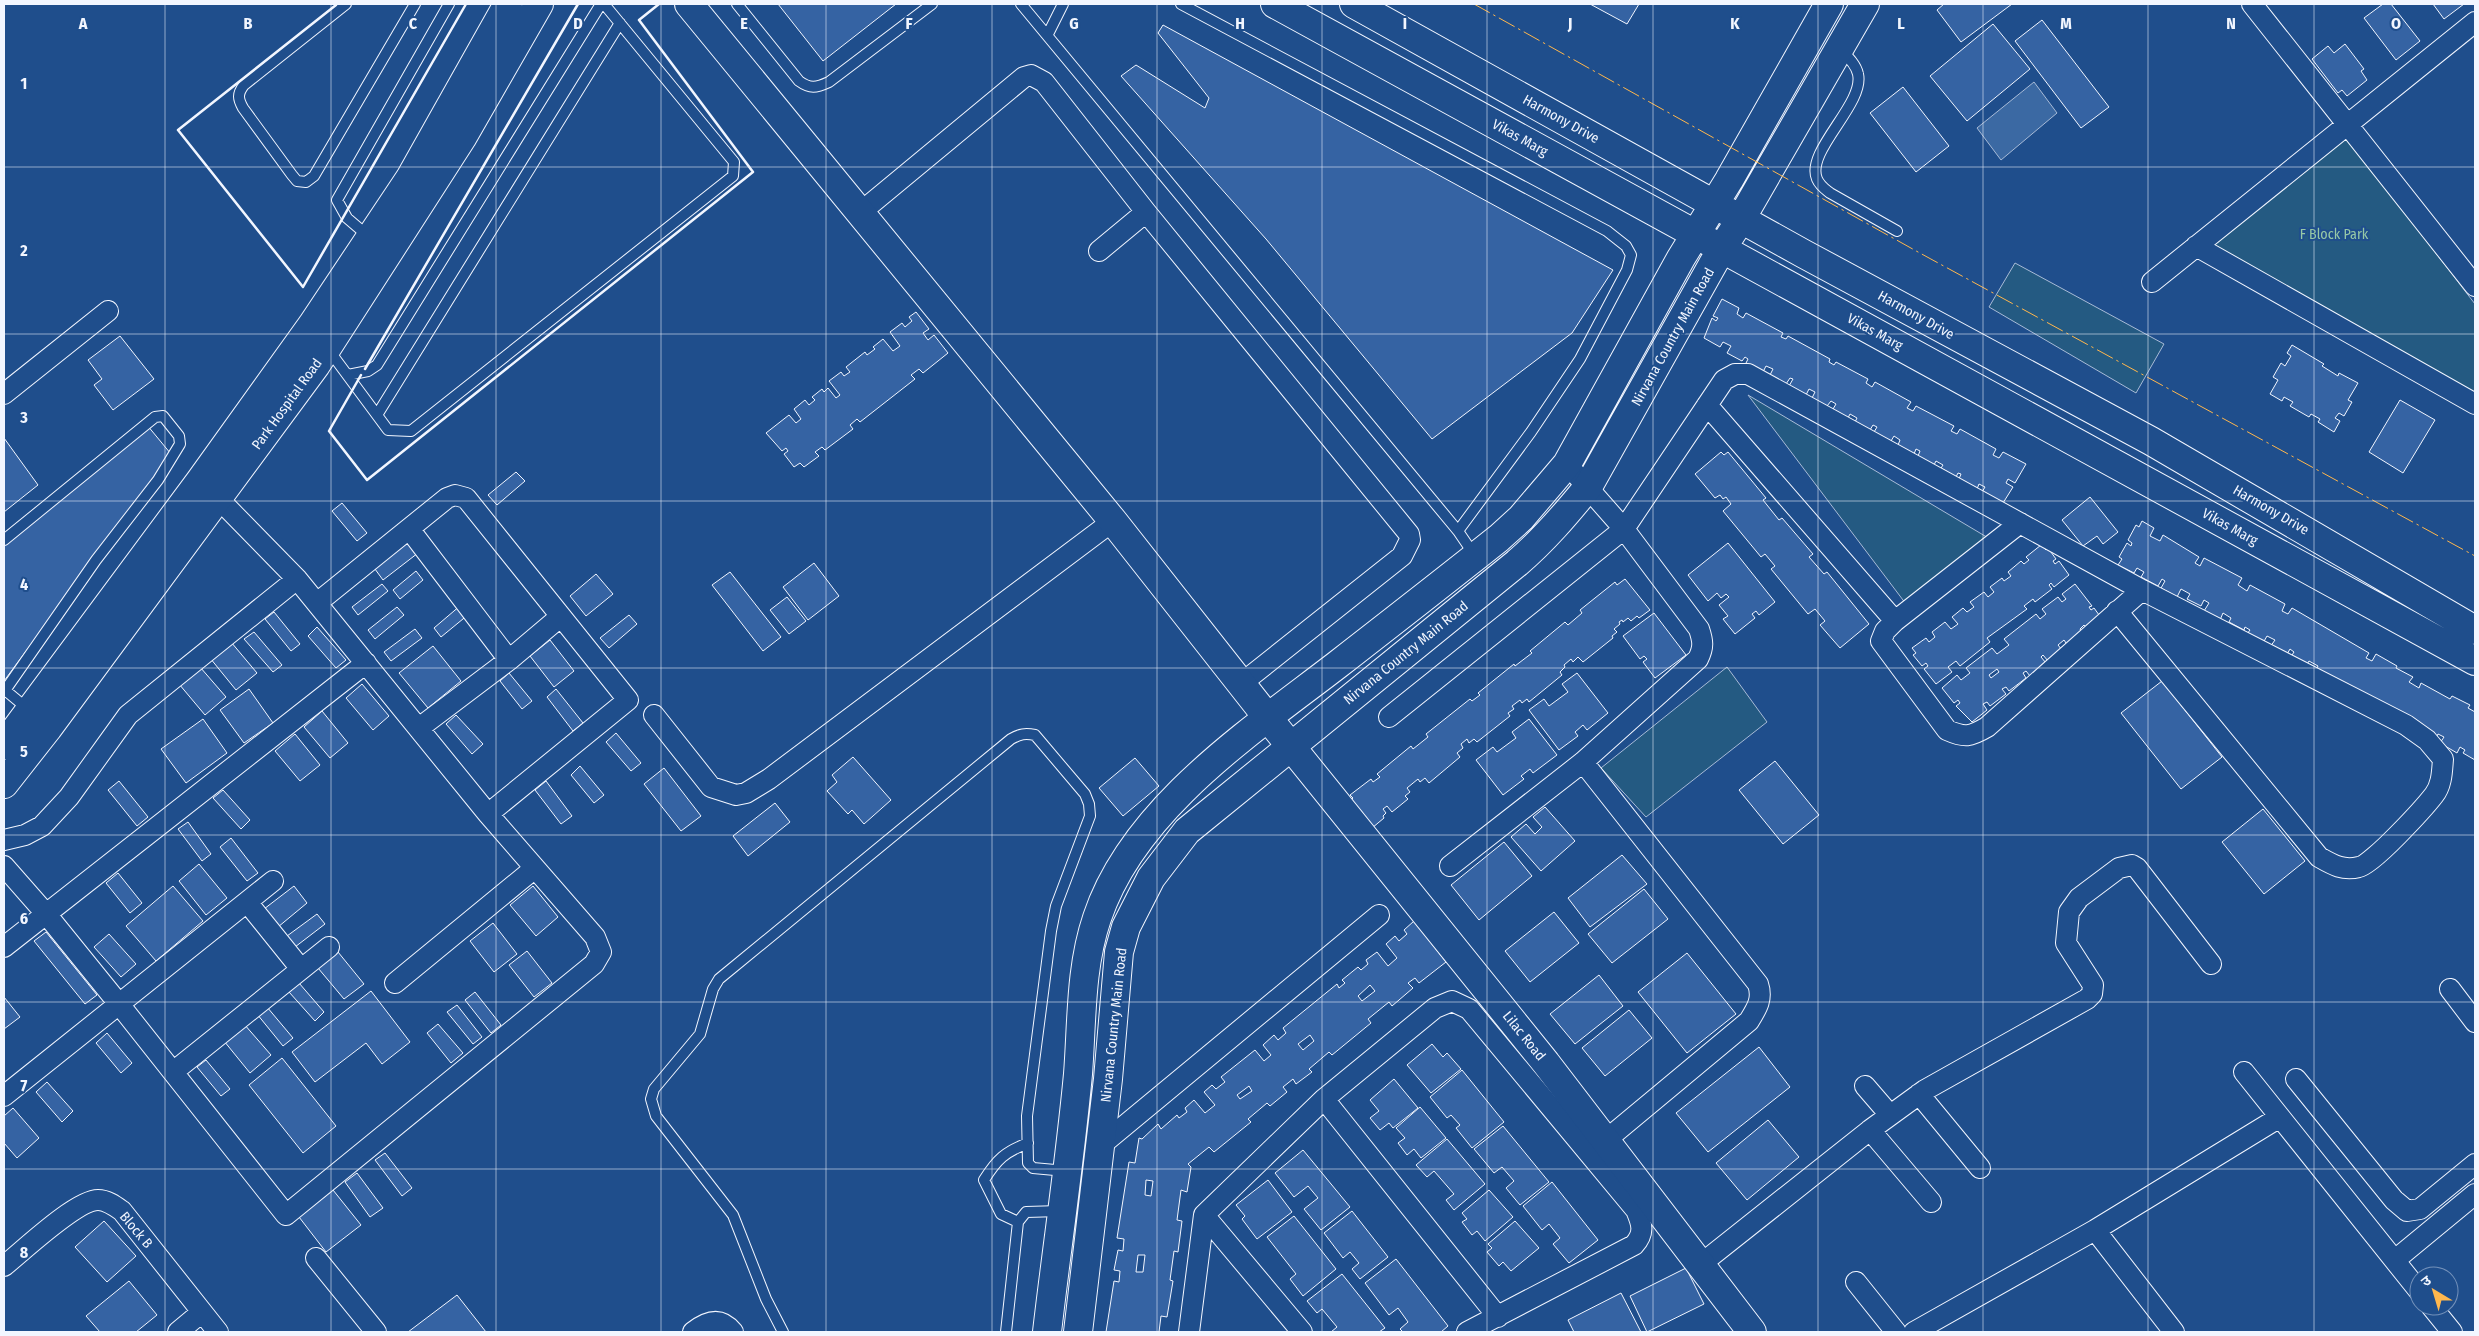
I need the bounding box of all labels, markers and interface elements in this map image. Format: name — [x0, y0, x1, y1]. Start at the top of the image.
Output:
text: A — [78, 14, 88, 33]
text: B — [244, 14, 253, 33]
text: C — [409, 14, 418, 33]
text: D — [573, 14, 583, 33]
text: E — [740, 14, 748, 33]
text: F — [905, 14, 913, 33]
text: G — [1069, 14, 1079, 33]
text: H — [1235, 14, 1245, 33]
text: I — [1403, 14, 1407, 33]
text: J — [1567, 14, 1572, 33]
text: K — [1730, 14, 1740, 33]
text: L — [1897, 14, 1905, 33]
text: M — [2060, 14, 2072, 33]
text: N — [2226, 14, 2236, 33]
text: O — [2391, 14, 2401, 33]
text: 1 — [21, 74, 27, 93]
street label: Harmony Drive — [1520, 91, 1602, 147]
street label: Vikas Marg — [1489, 116, 1551, 160]
park label: F Block Park — [2300, 226, 2369, 243]
text: 2 — [19, 241, 28, 260]
street label: Nirvana Country Main Road — [1628, 265, 1718, 409]
street label: Harmony Drive — [1875, 287, 1957, 343]
street label: Vikas Marg — [1844, 310, 1906, 354]
street label: Park Hospital Road — [248, 355, 326, 453]
text: 3 — [19, 408, 28, 427]
street label: Harmony Drive — [2230, 481, 2312, 539]
street label: Vikas Marg — [2199, 505, 2261, 549]
text: 4 — [20, 575, 28, 594]
street label: Nirvana Country Main Road — [1340, 598, 1472, 708]
text: 5 — [20, 742, 28, 761]
text: 6 — [20, 909, 28, 928]
street label: Nirvana Country Main Road — [1097, 947, 1131, 1103]
street label: Lilac Road — [1499, 1008, 1549, 1064]
text: 7 — [21, 1076, 28, 1095]
street label: Block B — [116, 1208, 156, 1252]
text: 8 — [20, 1243, 29, 1262]
north arrow — [2409, 1266, 2459, 1316]
text: उ — [2418, 1271, 2435, 1290]

